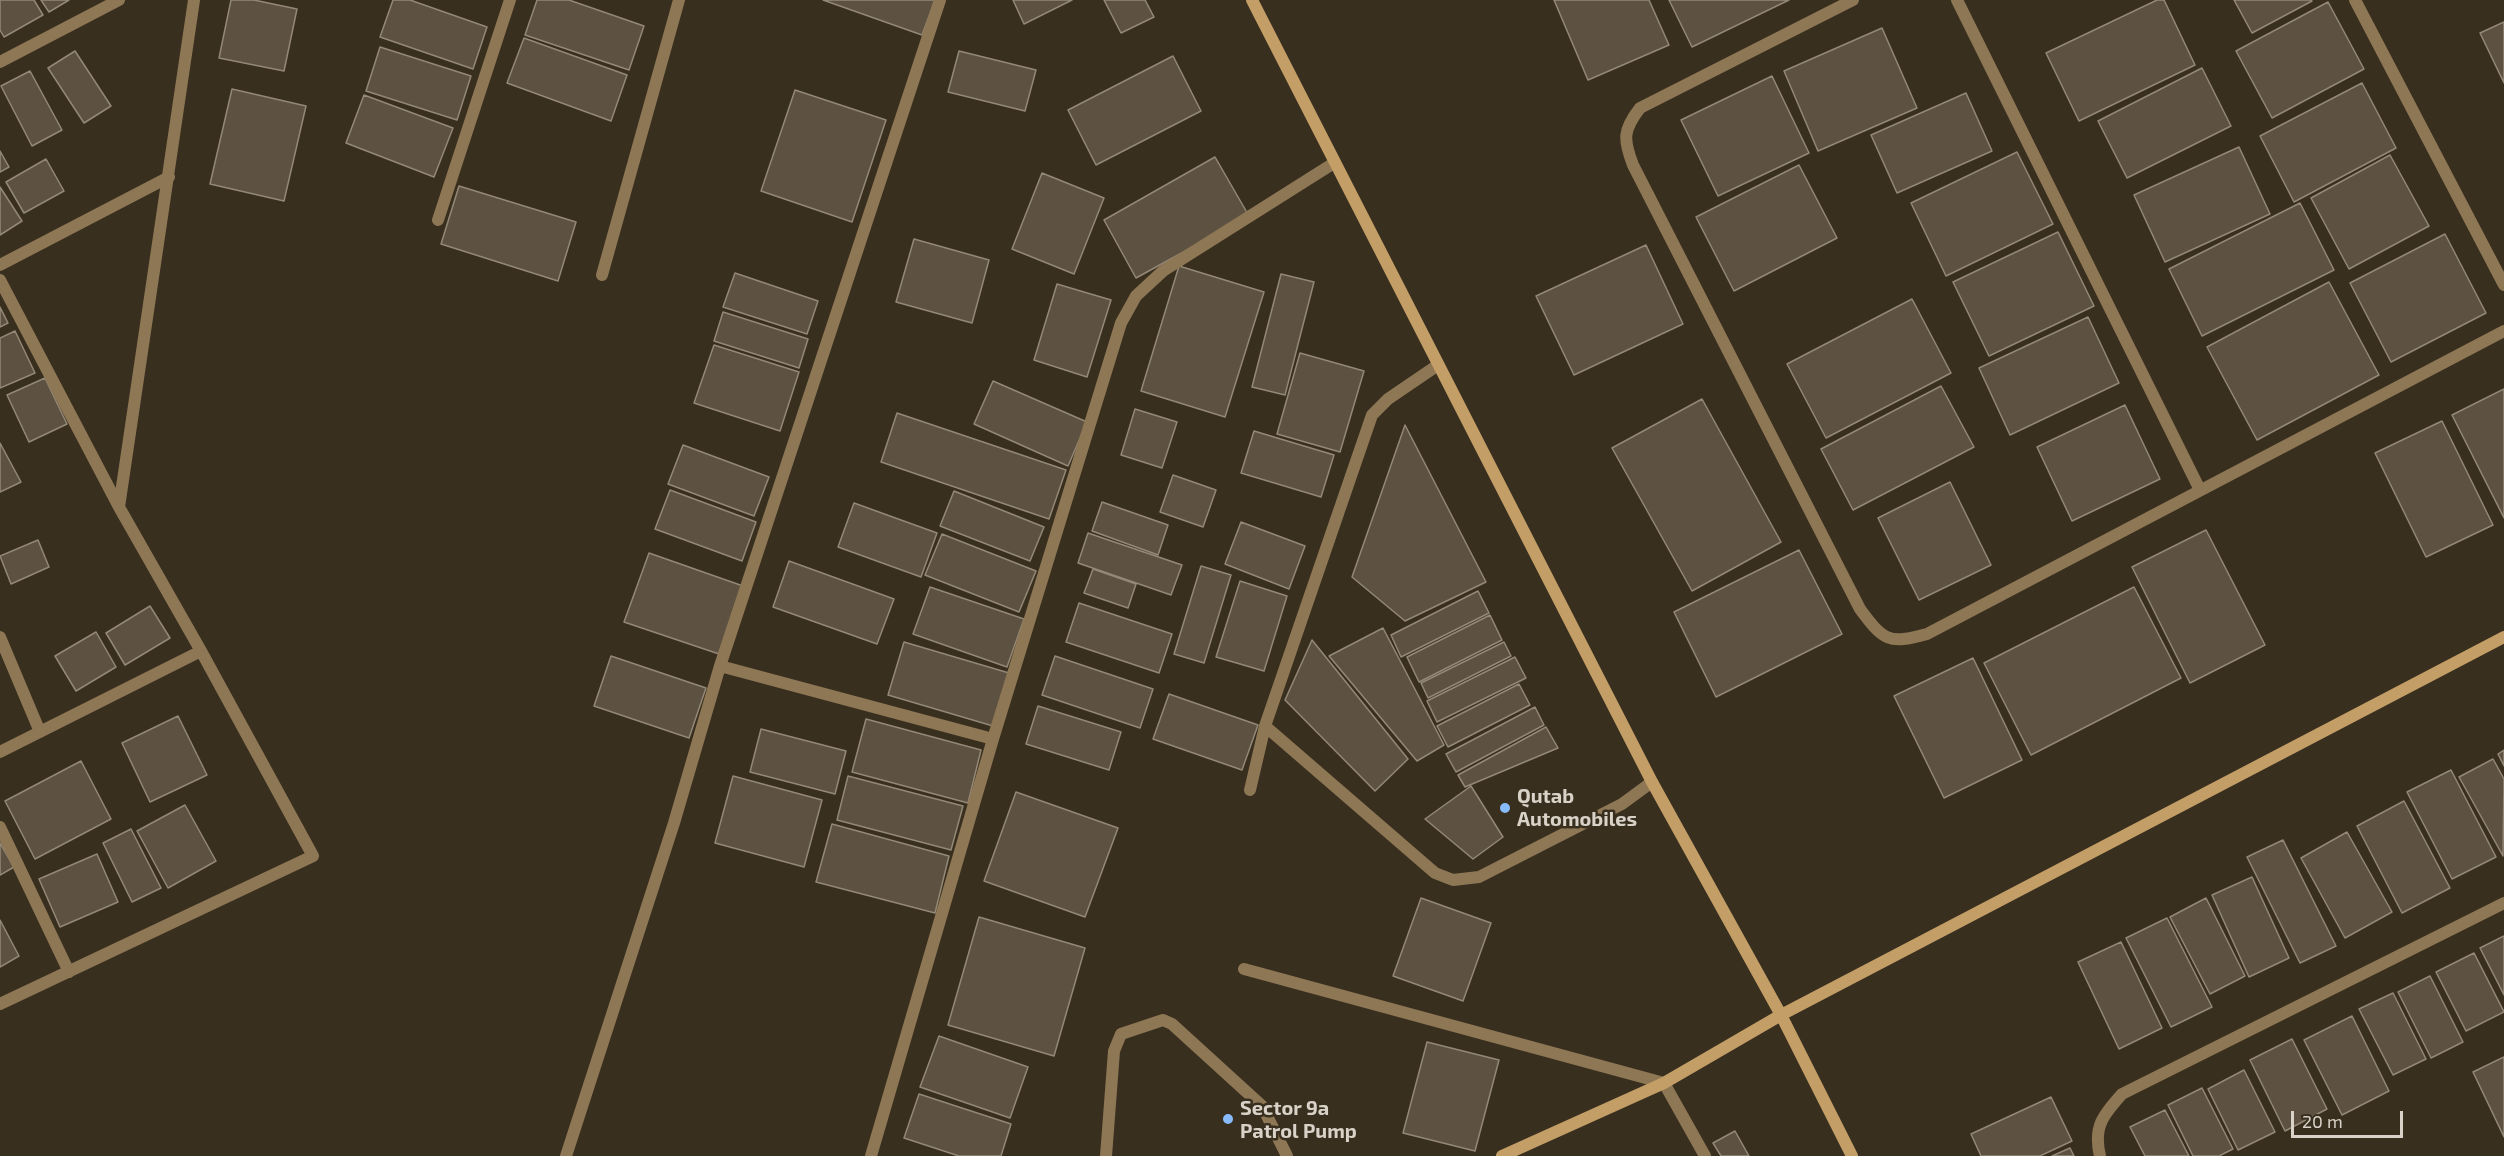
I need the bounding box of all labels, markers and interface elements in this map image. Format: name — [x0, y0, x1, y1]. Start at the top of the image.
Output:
place label: Qutab Automobiles — [1517, 784, 1637, 831]
marker: Qutab Automobiles — [1498, 801, 1512, 815]
place label: Sector 9a Patrol Pump — [1240, 1096, 1357, 1143]
scale bar — [2294, 1099, 2406, 1137]
text: 20 m — [2302, 1110, 2343, 1132]
marker: Sector 9a Patrol Pump — [1221, 1112, 1235, 1126]

